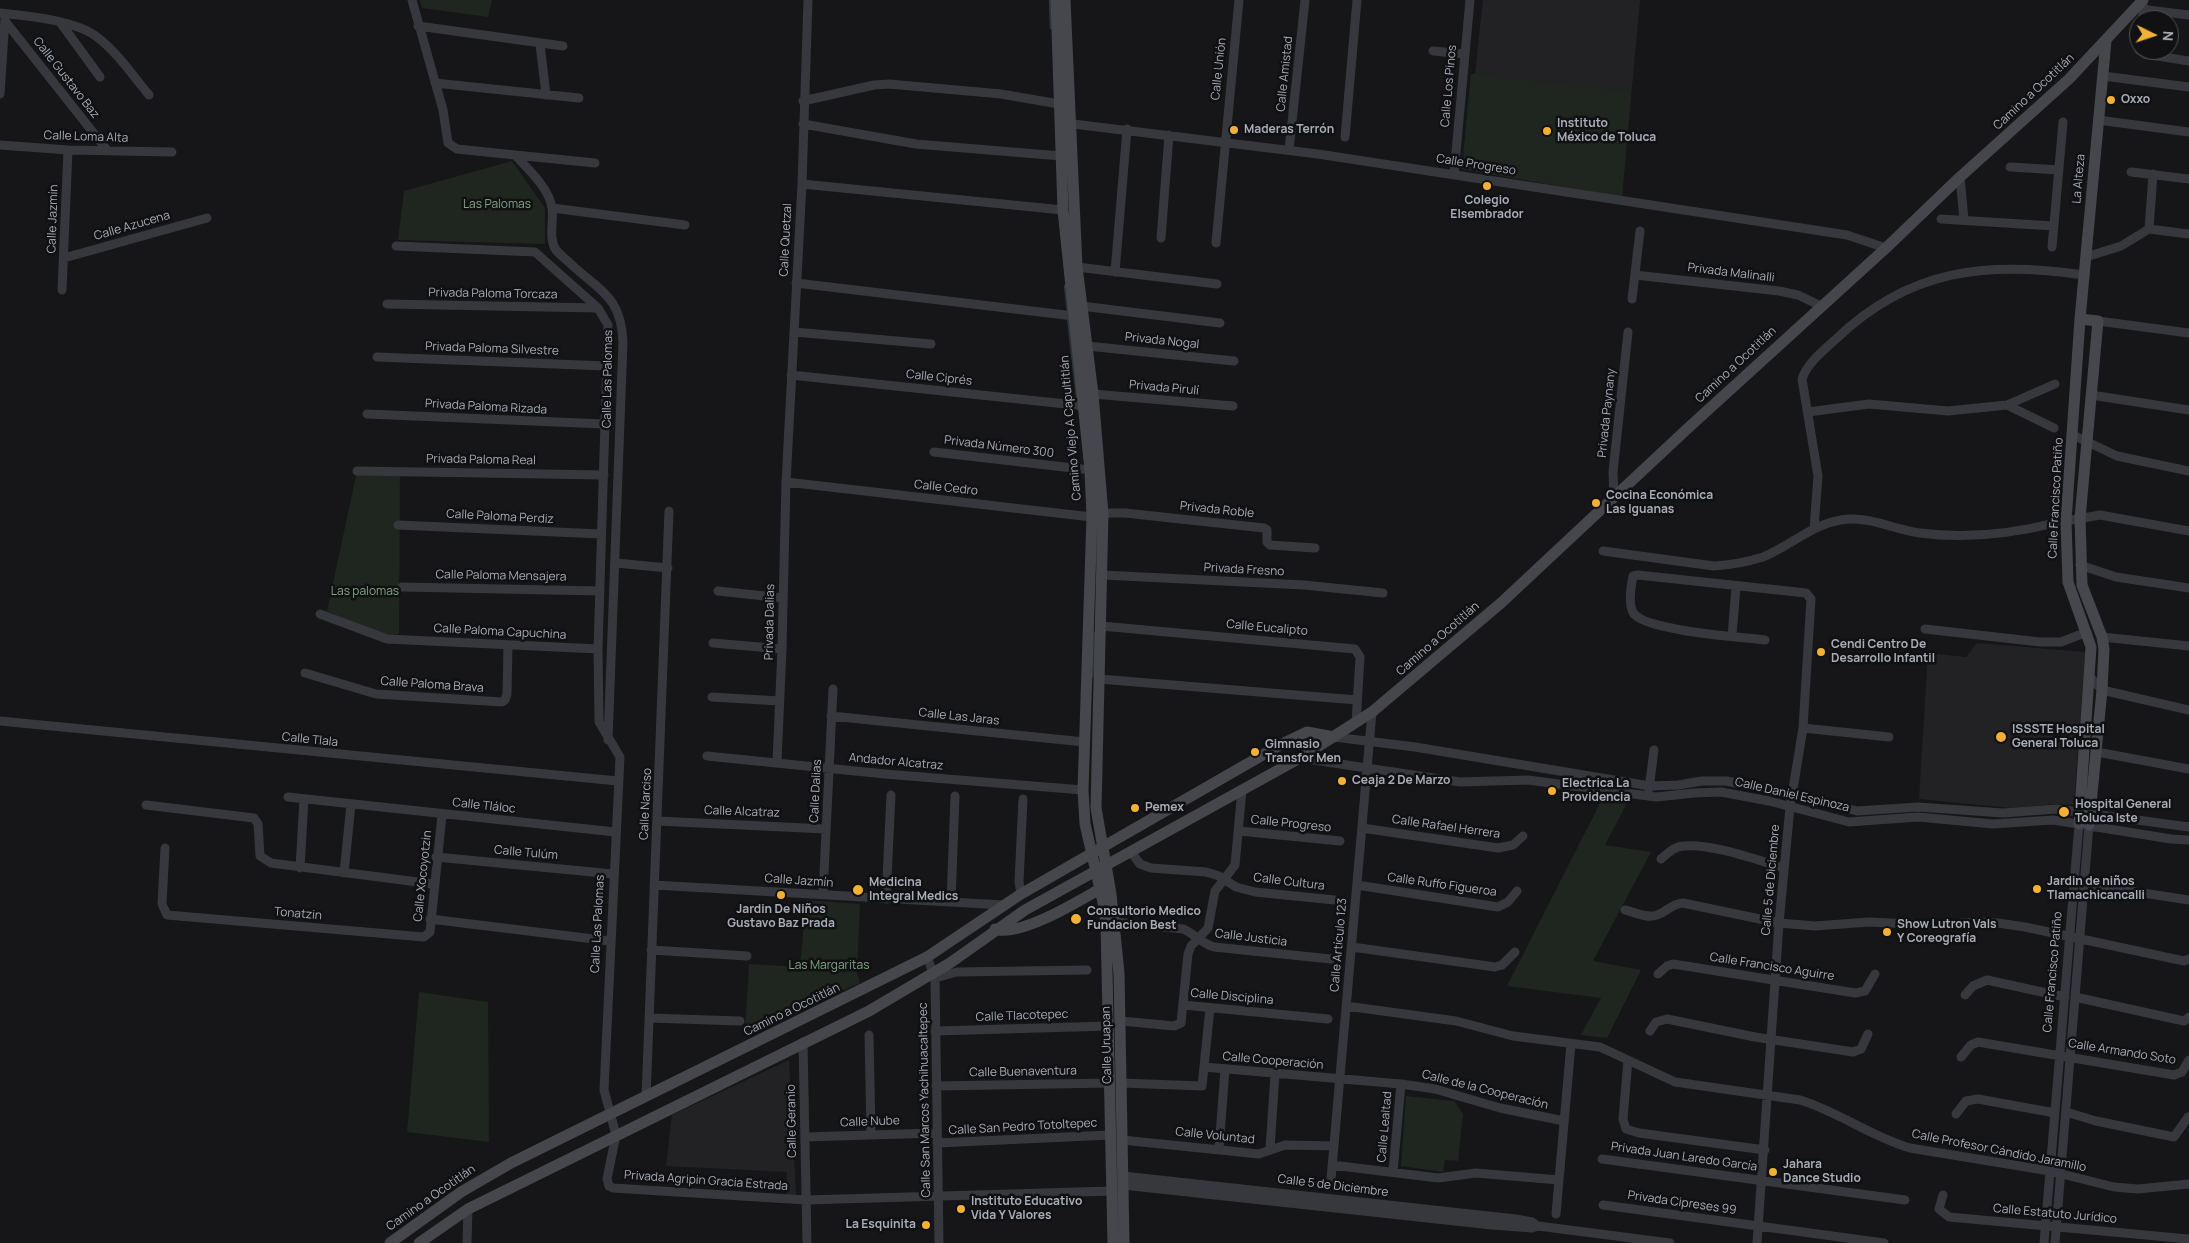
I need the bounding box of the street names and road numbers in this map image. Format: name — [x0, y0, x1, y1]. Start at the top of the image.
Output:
street label: Calle Gustavo Baz — [30, 35, 102, 121]
street label: Calle Amistad — [1274, 36, 1296, 112]
street label: Calle Unión — [1209, 37, 1229, 101]
street label: Calle Los Pinos — [1438, 44, 1460, 128]
street label: Camino a Ocotitlán — [1991, 51, 2077, 133]
street label: Calle Loma Alta — [43, 128, 129, 146]
street label: Calle Progreso — [1435, 152, 1517, 178]
street label: La Alteza — [2070, 154, 2088, 204]
street label: Calle Jazmín — [45, 184, 61, 254]
street label: Calle Quetzal — [777, 203, 795, 277]
street label: Calle Azucena — [92, 208, 172, 244]
street label: Privada Malinalli — [1687, 261, 1775, 285]
street label: Privada Paloma Torcaza — [428, 286, 558, 302]
street label: Camino a Ocotitlán — [1693, 324, 1779, 406]
street label: Calle Las Palomas — [600, 330, 616, 428]
street label: Privada Nogal — [1124, 330, 1200, 352]
street label: Privada Paloma Silvestre — [425, 339, 559, 359]
street label: Camino Viejo A Capultitlán — [1057, 355, 1085, 501]
street label: Calle Ciprés — [905, 367, 973, 389]
street label: Privada Paynany — [1595, 368, 1619, 458]
street label: Privada Pirulí — [1128, 378, 1200, 398]
street label: Privada Paloma Rizada — [424, 397, 548, 417]
street label: Privada Número 300 — [943, 433, 1055, 461]
street label: Calle Francisco Patiño — [2046, 437, 2066, 559]
street label: Privada Paloma Real — [426, 452, 536, 468]
street label: Calle Cedro — [913, 477, 979, 499]
street label: Privada Roble — [1179, 499, 1255, 521]
street label: Calle Paloma Perdiz — [446, 507, 554, 527]
street label: Privada Fresno — [1203, 561, 1285, 579]
street label: Calle Paloma Mensajera — [435, 568, 567, 584]
street label: Privada Dalias — [762, 584, 778, 660]
street label: Camino a Ocotitlán — [1394, 599, 1482, 679]
street label: Calle Eucalipto — [1226, 617, 1308, 639]
street label: Calle Paloma Capuchina — [433, 621, 567, 643]
street label: Calle Paloma Brava — [380, 674, 484, 696]
street label: Calle Las Jaras — [918, 706, 1000, 728]
street label: Calle Tlala — [281, 730, 339, 750]
street label: Andador Alcatraz — [848, 751, 944, 773]
street label: Calle Dalias — [807, 759, 825, 823]
street label: Calle Narciso — [637, 768, 655, 840]
street label: Calle Daniel Espinoza — [1733, 775, 1851, 815]
street label: Calle Tláloc — [452, 796, 516, 816]
street label: Calle Alcatraz — [704, 803, 780, 821]
street label: Calle Rafael Herrera — [1391, 812, 1501, 842]
street label: Calle Progreso — [1250, 813, 1332, 835]
street label: Calle 5 de Diciembre — [1759, 824, 1783, 936]
street label: Calle Xocoyotzin — [411, 830, 435, 922]
street label: Calle Tulúm — [493, 843, 559, 863]
street label: Calle Cultura — [1253, 870, 1325, 894]
street label: Calle Ruffo Figueroa — [1386, 870, 1498, 900]
street label: Calle Jazmín — [764, 871, 834, 891]
street label: Calle Las Palomas — [588, 874, 608, 974]
street label: Calle Artículo 123 — [1328, 898, 1350, 992]
street label: Tonatzin — [273, 905, 323, 923]
street label: Calle Francisco Patiño — [2041, 911, 2065, 1033]
street label: Calle Justicia — [1214, 926, 1288, 950]
street label: Calle Francisco Aguirre — [1709, 950, 1835, 984]
street label: Camino a Ocotitlán — [742, 980, 842, 1040]
street label: Calle Disciplina — [1190, 986, 1274, 1008]
street label: Calle San Marcos Yachihuacaltepec — [916, 1002, 934, 1198]
street label: Calle Uruapan — [1099, 1006, 1115, 1084]
street label: Calle Tlacotepec — [975, 1007, 1069, 1025]
street label: Calle Armando Soto — [2067, 1036, 2177, 1068]
street label: Calle Cooperación — [1222, 1049, 1324, 1073]
street label: Calle Buenaventura — [969, 1064, 1077, 1080]
street label: Calle de la Cooperación — [1420, 1067, 1550, 1113]
street label: Calle Geranio — [784, 1084, 800, 1158]
street label: Calle Lealtad — [1375, 1091, 1395, 1163]
street label: Calle Nube — [840, 1114, 900, 1130]
street label: Calle San Pedro Totoltepec — [948, 1116, 1098, 1138]
street label: Calle Voluntad — [1175, 1125, 1255, 1147]
street label: Calle Profesor Cándido Jaramillo — [1911, 1127, 2087, 1175]
street label: Privada Juan Laredo García — [1610, 1140, 1758, 1174]
street label: Camino a Ocotitlán — [384, 1162, 478, 1234]
street label: Privada Agripin Gracia Estrada — [624, 1168, 788, 1194]
street label: Calle 5 de Diciembre — [1277, 1172, 1389, 1200]
street label: Privada Cipreses 99 — [1627, 1188, 1737, 1218]
street label: Calle Estatuto Jurídico — [1993, 1201, 2117, 1227]

